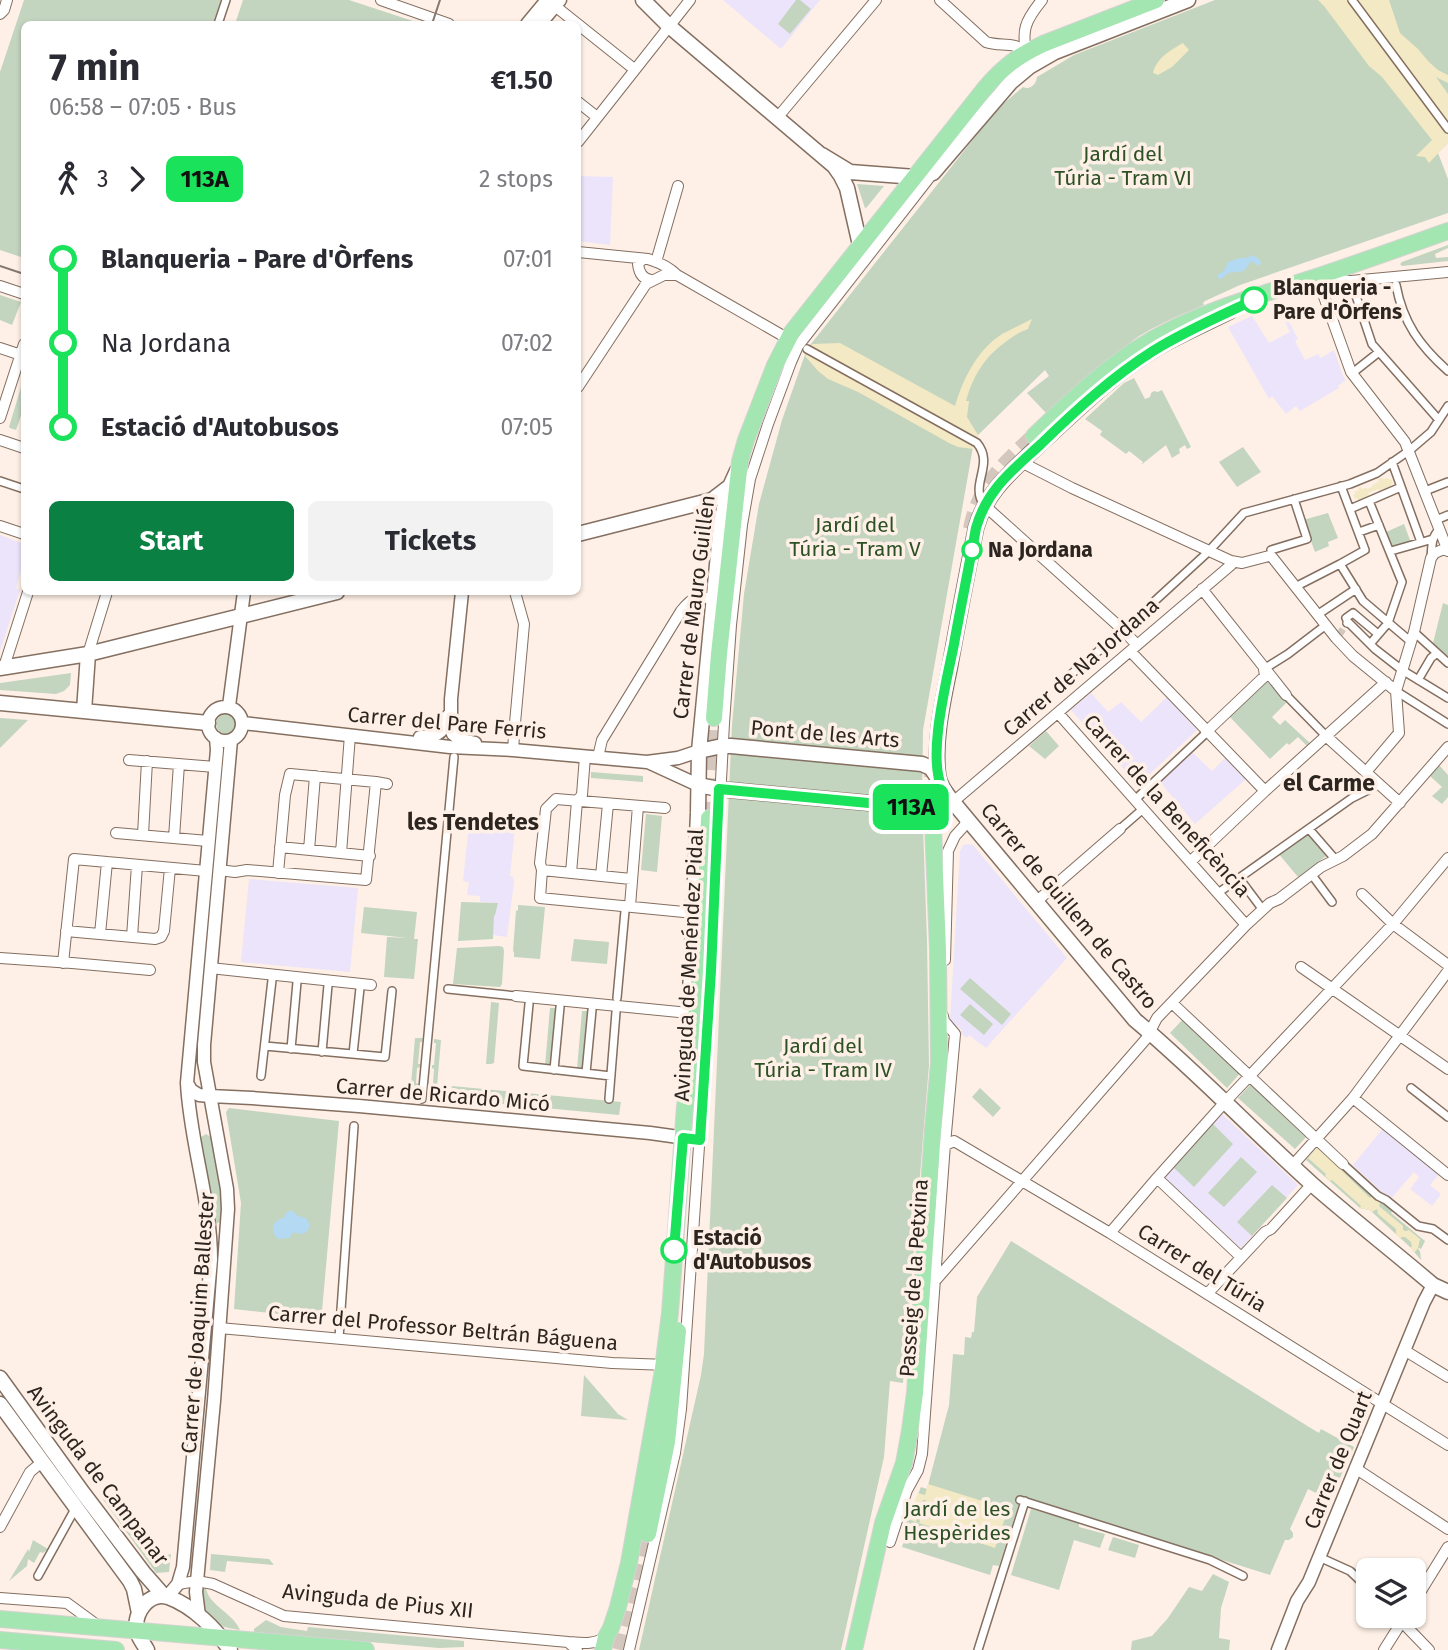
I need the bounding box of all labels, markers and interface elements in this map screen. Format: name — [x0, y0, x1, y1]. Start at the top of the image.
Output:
text: 7 min — [49, 44, 141, 90]
text: €1.50 — [491, 65, 553, 96]
text: 06:58 – 07:05 · Bus — [49, 93, 236, 121]
park label: Jardí del Túria - Tram VI — [1054, 141, 1192, 191]
icon: walk — [49, 160, 87, 198]
icon: forward — [118, 160, 156, 198]
text: 3 — [97, 165, 108, 193]
text: 113A — [180, 165, 229, 193]
text: 2 stops — [479, 165, 553, 193]
text: Blanqueria - Pare d'Òrfens — [101, 244, 413, 275]
text: 07:01 — [503, 245, 553, 273]
place label: Blanqueria - Pare d'Òrfens — [1273, 275, 1402, 325]
marker: Blanqueria - Pare d'Òrfens — [1241, 287, 1267, 313]
text: Na Jordana — [101, 328, 231, 359]
text: 07:02 — [501, 329, 553, 357]
text: Estació d'Autobusos — [101, 412, 339, 443]
text: 07:05 — [501, 413, 553, 441]
street label: Carrer de Mauro Guillén — [667, 493, 721, 721]
button: Start — [49, 501, 294, 581]
button: Tickets — [308, 501, 553, 581]
park label: Jardí del Túria - Tram V — [789, 512, 921, 562]
place label: Na Jordana — [988, 537, 1093, 563]
marker: Na Jordana — [962, 540, 982, 560]
street label: Carrer de Na Jordana — [998, 592, 1164, 742]
street label: Carrer del Pare Ferris — [347, 701, 548, 745]
street label: Carrer de la Beneficència — [1078, 709, 1256, 903]
street label: Pont de les Arts — [750, 715, 901, 753]
district label: el Carme — [1283, 769, 1375, 797]
line badge: 113A — [862, 784, 960, 830]
text: 113A — [887, 793, 935, 821]
street label: Carrer de Guillem de Castro — [975, 798, 1163, 1014]
district label: les Tendetes — [407, 808, 539, 836]
street label: Avinguda de Menéndez Pidal — [669, 828, 709, 1102]
park label: Jardí del Túria - Tram IV — [754, 1033, 892, 1083]
street label: Carrer de Ricardo Micó — [335, 1073, 551, 1117]
street label: Passeig de la Petxina — [894, 1178, 934, 1378]
street label: Carrer de Joaquim Ballester — [176, 1192, 220, 1454]
street label: Carrer del Túria — [1133, 1218, 1271, 1318]
place label: Estació d'Autobusos — [693, 1225, 811, 1275]
marker: Estació d'Autobusos — [661, 1237, 687, 1263]
street label: Carrer del Professor Beltrán Báguena — [267, 1300, 619, 1356]
street label: Avinguda de Campanar — [22, 1380, 174, 1570]
street label: Carrer de Quart — [1298, 1387, 1378, 1533]
park label: Jardí de les Hespèrides — [903, 1496, 1011, 1546]
map controls — [1356, 1558, 1426, 1628]
button: layers — [1356, 1558, 1426, 1628]
street label: Avinguda de Pius XII — [281, 1578, 475, 1624]

